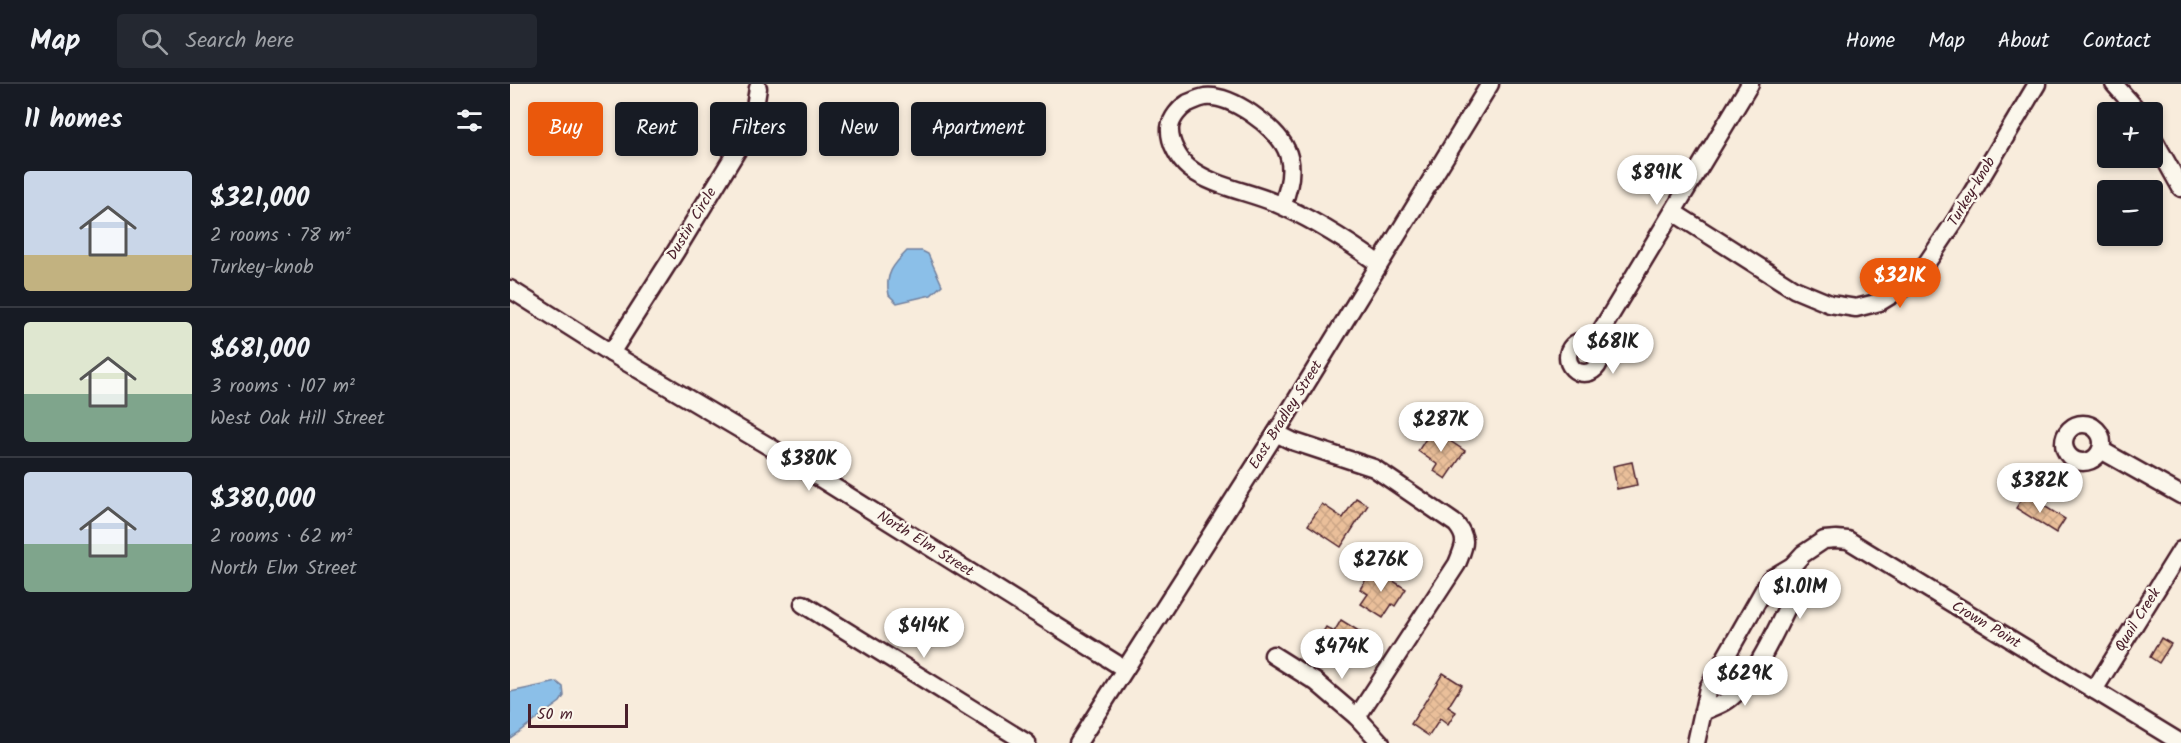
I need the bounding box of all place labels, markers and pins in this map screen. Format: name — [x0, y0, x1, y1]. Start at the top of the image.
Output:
pin: $891K — [1615, 155, 1699, 206]
pin: $321K — [1858, 258, 1942, 309]
pin: $681K — [1571, 324, 1655, 375]
pin: $287K — [1399, 402, 1483, 453]
pin: $380K — [767, 441, 851, 492]
pin: $382K — [1998, 463, 2082, 514]
pin: $276K — [1339, 542, 1423, 593]
pin: $1.01M — [1751, 569, 1849, 620]
pin: $414K — [882, 608, 966, 659]
pin: $474K — [1300, 629, 1384, 680]
pin: $629K — [1703, 656, 1787, 707]

